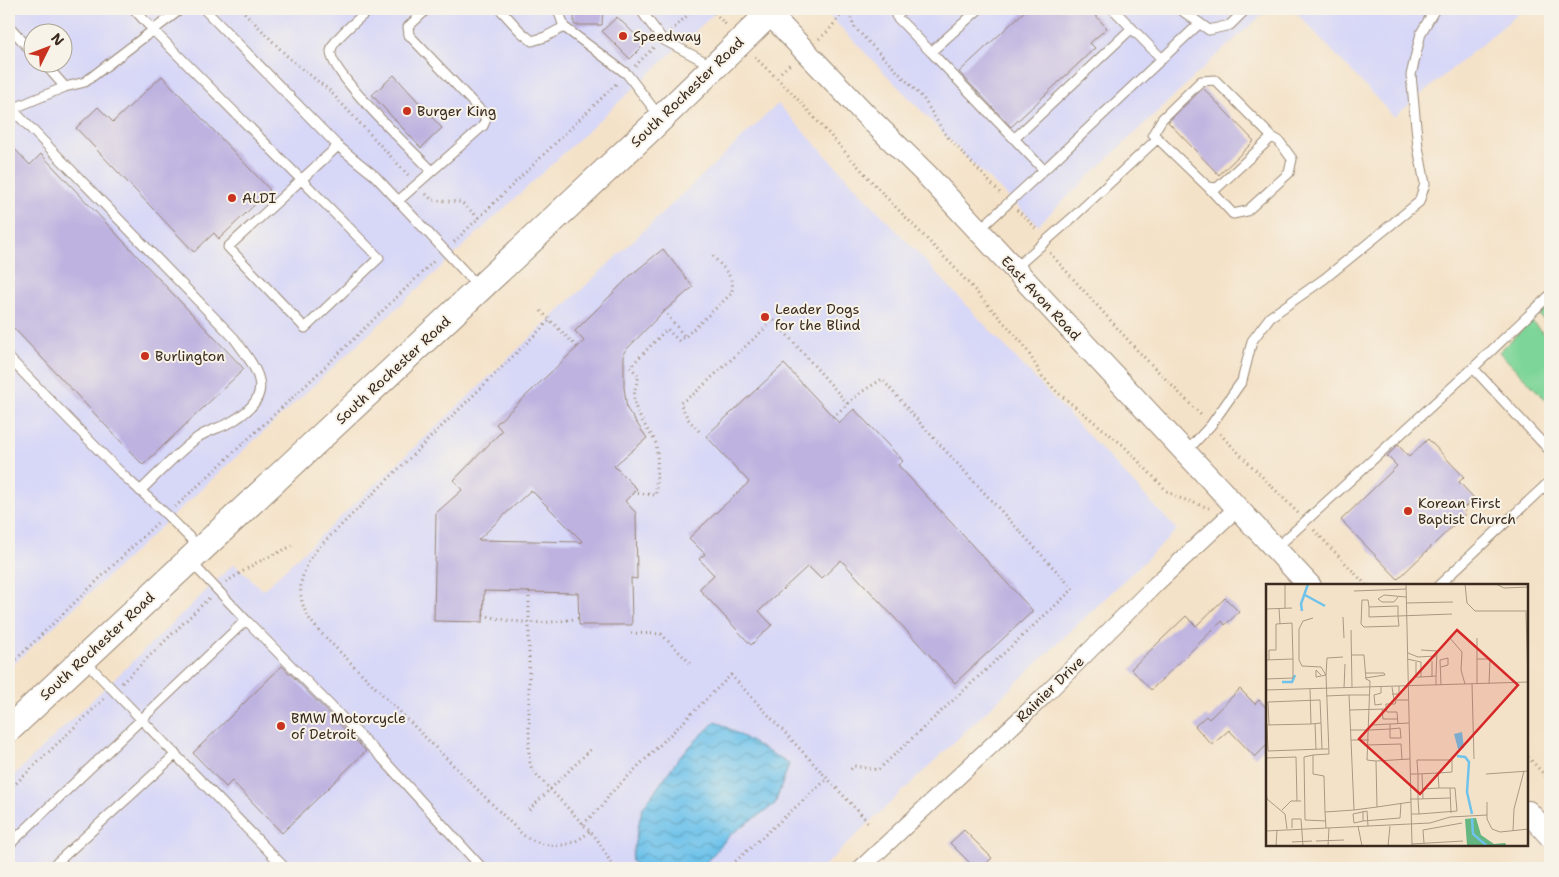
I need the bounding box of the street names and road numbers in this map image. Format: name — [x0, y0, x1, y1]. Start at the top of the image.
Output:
street label: South Rochester Road — [626, 33, 748, 151]
street label: East Avon Road — [997, 252, 1085, 344]
street label: South Rochester Road — [332, 312, 454, 428]
street label: South Rochester Road — [36, 588, 158, 704]
street label: Rainier Drive — [1012, 652, 1088, 726]

